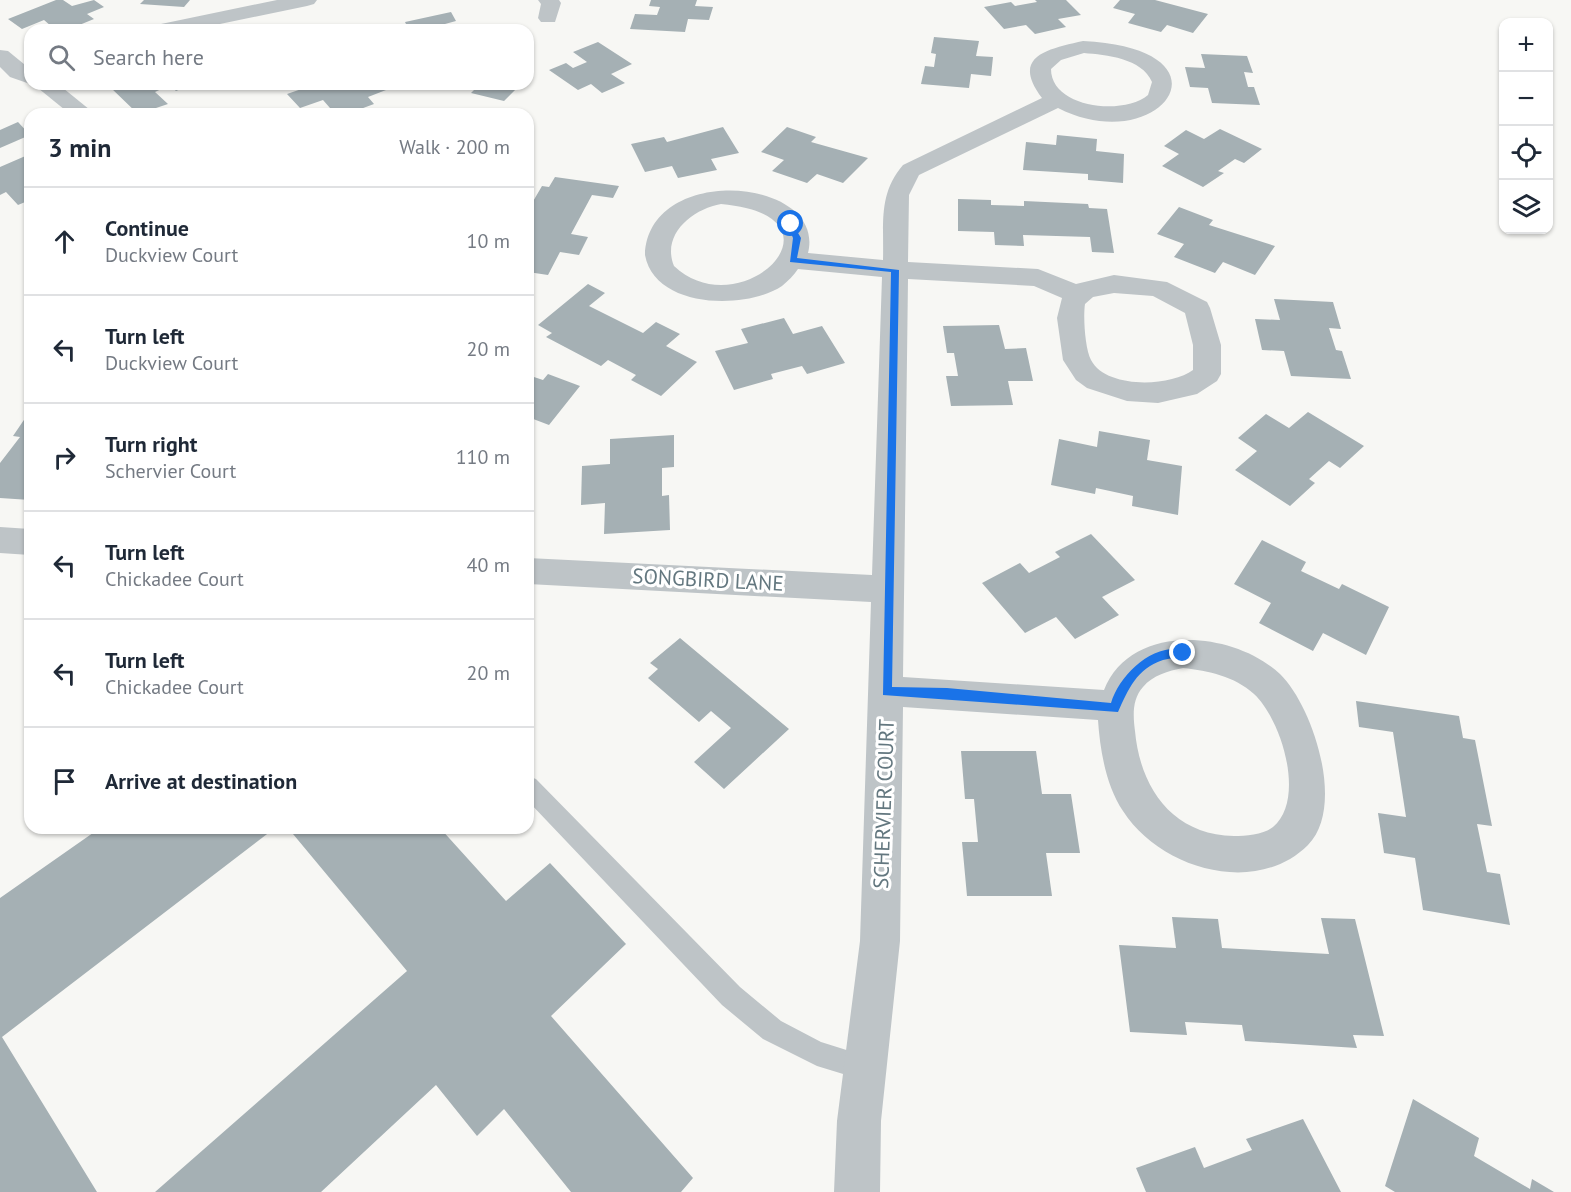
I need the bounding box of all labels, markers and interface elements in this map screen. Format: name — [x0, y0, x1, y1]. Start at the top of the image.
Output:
map controls — [1499, 18, 1553, 234]
button: + — [1499, 18, 1553, 72]
search box — [24, 24, 534, 90]
icon: search — [45, 41, 78, 74]
text: Search here — [93, 43, 204, 71]
button: − — [1499, 72, 1553, 126]
button: locate — [1499, 126, 1553, 180]
text: 3 min — [48, 131, 111, 164]
text: Walk · 200 m — [399, 134, 510, 160]
button: layers — [1499, 180, 1553, 234]
route start — [777, 210, 803, 236]
text: Continue — [105, 214, 189, 242]
icon: ahead — [48, 225, 81, 258]
text: 10 m — [467, 228, 510, 254]
text: Duckview Court — [105, 242, 238, 268]
text: Turn left — [105, 322, 185, 350]
icon: left — [48, 333, 81, 366]
text: 20 m — [467, 336, 510, 362]
text: Duckview Court — [105, 350, 238, 376]
text: Turn right — [105, 430, 197, 458]
icon: right — [48, 441, 81, 474]
text: 110 m — [456, 444, 510, 470]
text: Schervier Court — [105, 458, 236, 484]
text: Turn left — [105, 538, 185, 566]
icon: left — [48, 549, 81, 582]
text: 40 m — [467, 552, 510, 578]
street label: SONGBIRD LANE — [632, 562, 784, 597]
text: Chickadee Court — [105, 566, 244, 592]
route end — [1169, 639, 1195, 665]
text: Turn left — [105, 646, 185, 674]
icon: left — [48, 657, 81, 690]
text: 20 m — [467, 660, 510, 686]
text: Chickadee Court — [105, 674, 244, 700]
street label: SCHERVIER COURT — [867, 718, 900, 889]
icon: arrive — [48, 765, 81, 798]
text: Arrive at destination — [105, 767, 297, 795]

